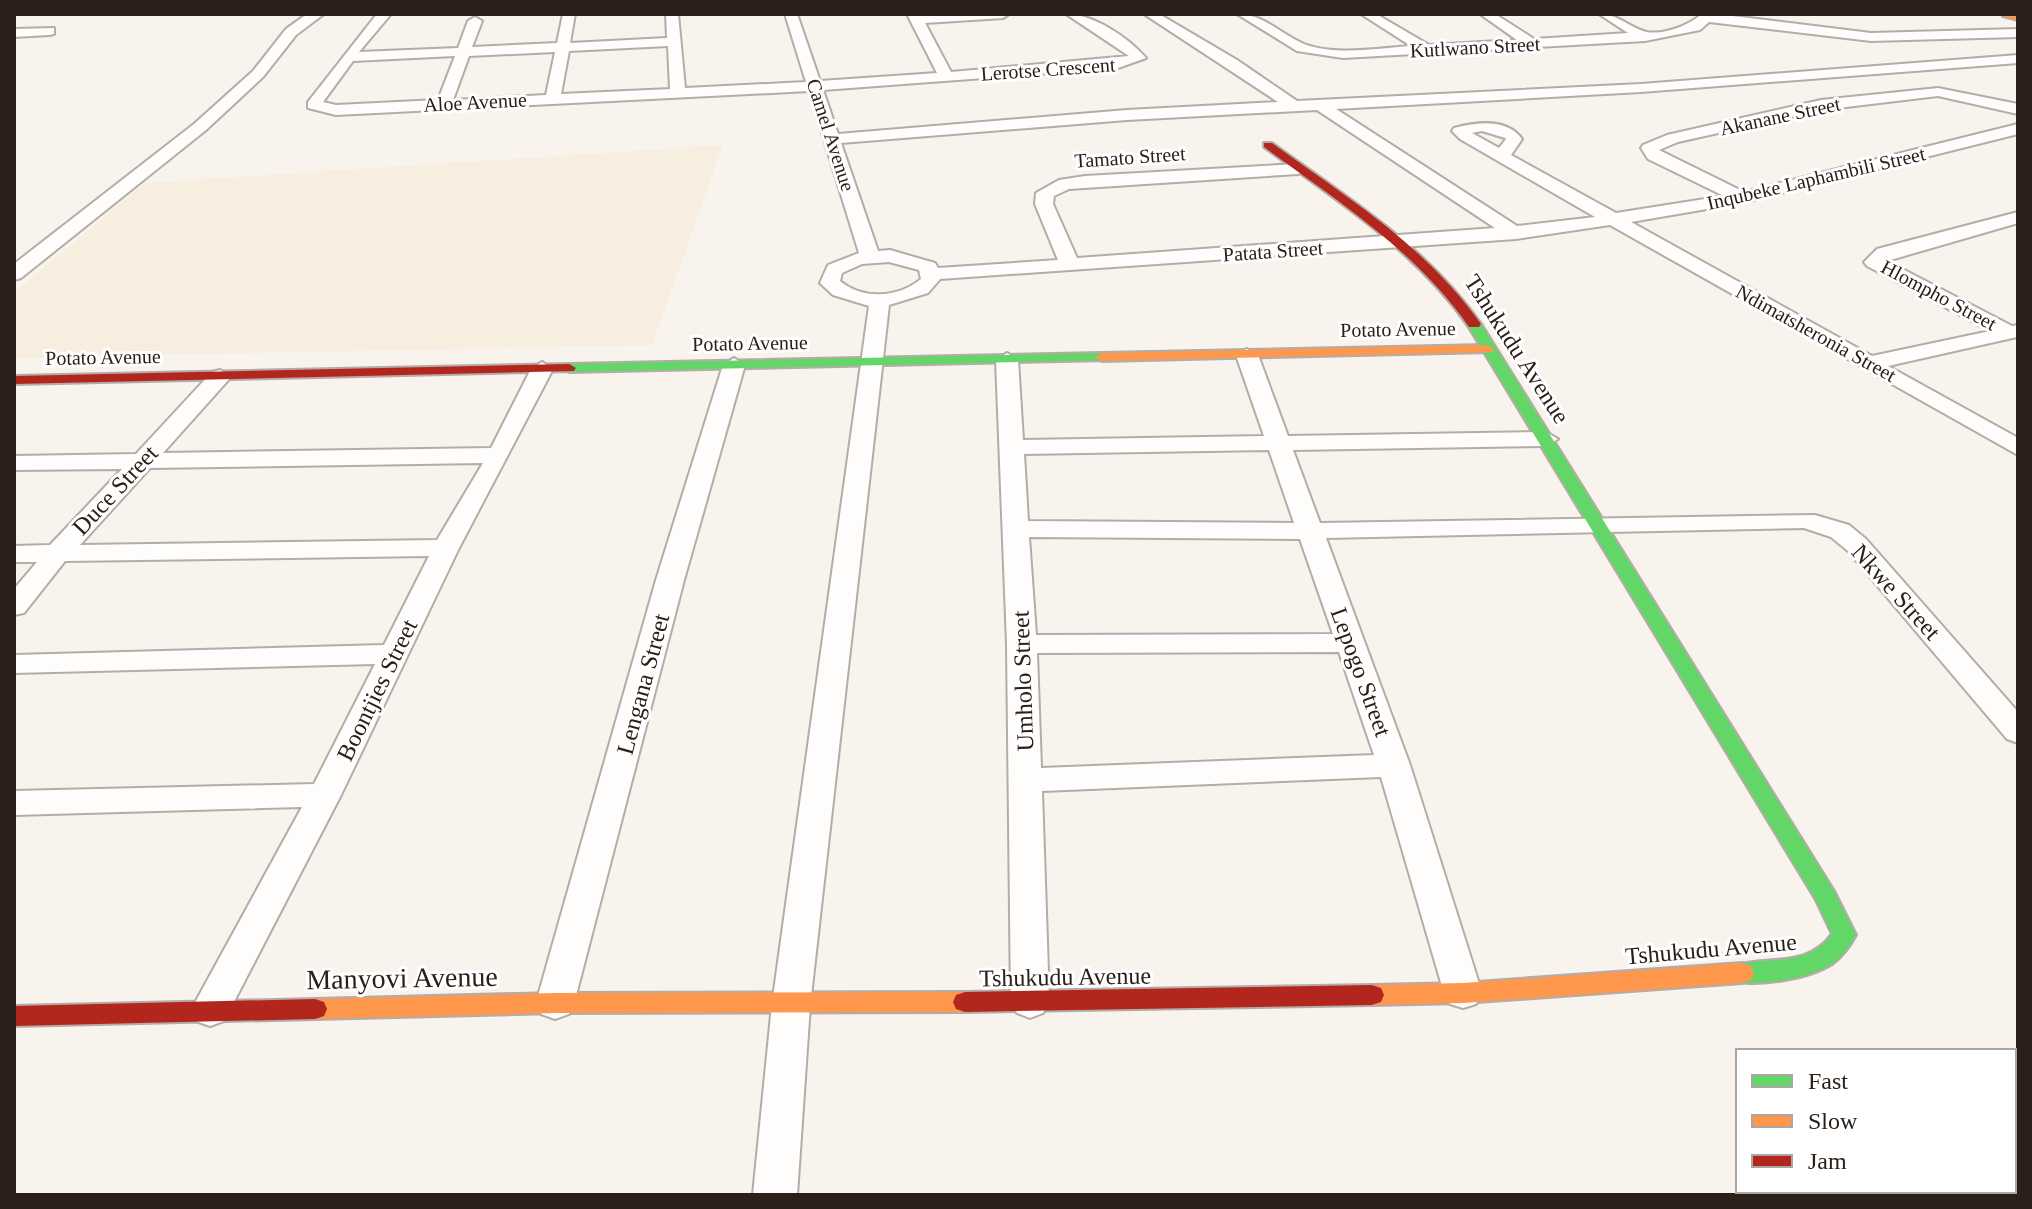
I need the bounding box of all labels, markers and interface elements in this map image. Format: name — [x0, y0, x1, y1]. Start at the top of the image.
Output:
street label: Kutlwano Street — [1409, 33, 1541, 61]
street label: Lerotse Crescent — [980, 53, 1117, 85]
street label: Camel Avenue — [802, 76, 860, 194]
street label: Aloe Avenue — [423, 88, 527, 116]
street label: Akanane Street — [1718, 92, 1843, 140]
street label: Tamato Street — [1074, 142, 1187, 172]
street label: Inqubeke Laphambili Street — [1705, 142, 1928, 215]
street label: Patata Street — [1222, 236, 1324, 265]
street label: Hlompho Street — [1877, 255, 2001, 336]
street label: Tshukudu Avenue — [1459, 270, 1575, 428]
street label: Ndimatsheronia Street — [1732, 280, 1900, 386]
street label: Potato Avenue — [1340, 317, 1456, 341]
street label: Potato Avenue — [692, 331, 808, 355]
street label: Potato Avenue — [45, 345, 161, 369]
street label: Duce Street — [67, 440, 163, 540]
street label: Nkwe Street — [1846, 539, 1946, 645]
street label: Lepogo Street — [1326, 604, 1396, 740]
street label: Lengana Street — [612, 610, 674, 757]
street label: Umholo Street — [1008, 610, 1038, 752]
street label: Boontjies Street — [332, 615, 423, 765]
street label: Tshukudu Avenue — [1624, 929, 1798, 969]
street label: Manyovi Avenue — [306, 961, 498, 995]
street label: Tshukudu Avenue — [979, 963, 1151, 991]
legend — [1736, 1049, 2016, 1193]
text: Fast — [1808, 1068, 1848, 1094]
text: Slow — [1808, 1108, 1858, 1134]
text: Jam — [1808, 1148, 1847, 1174]

